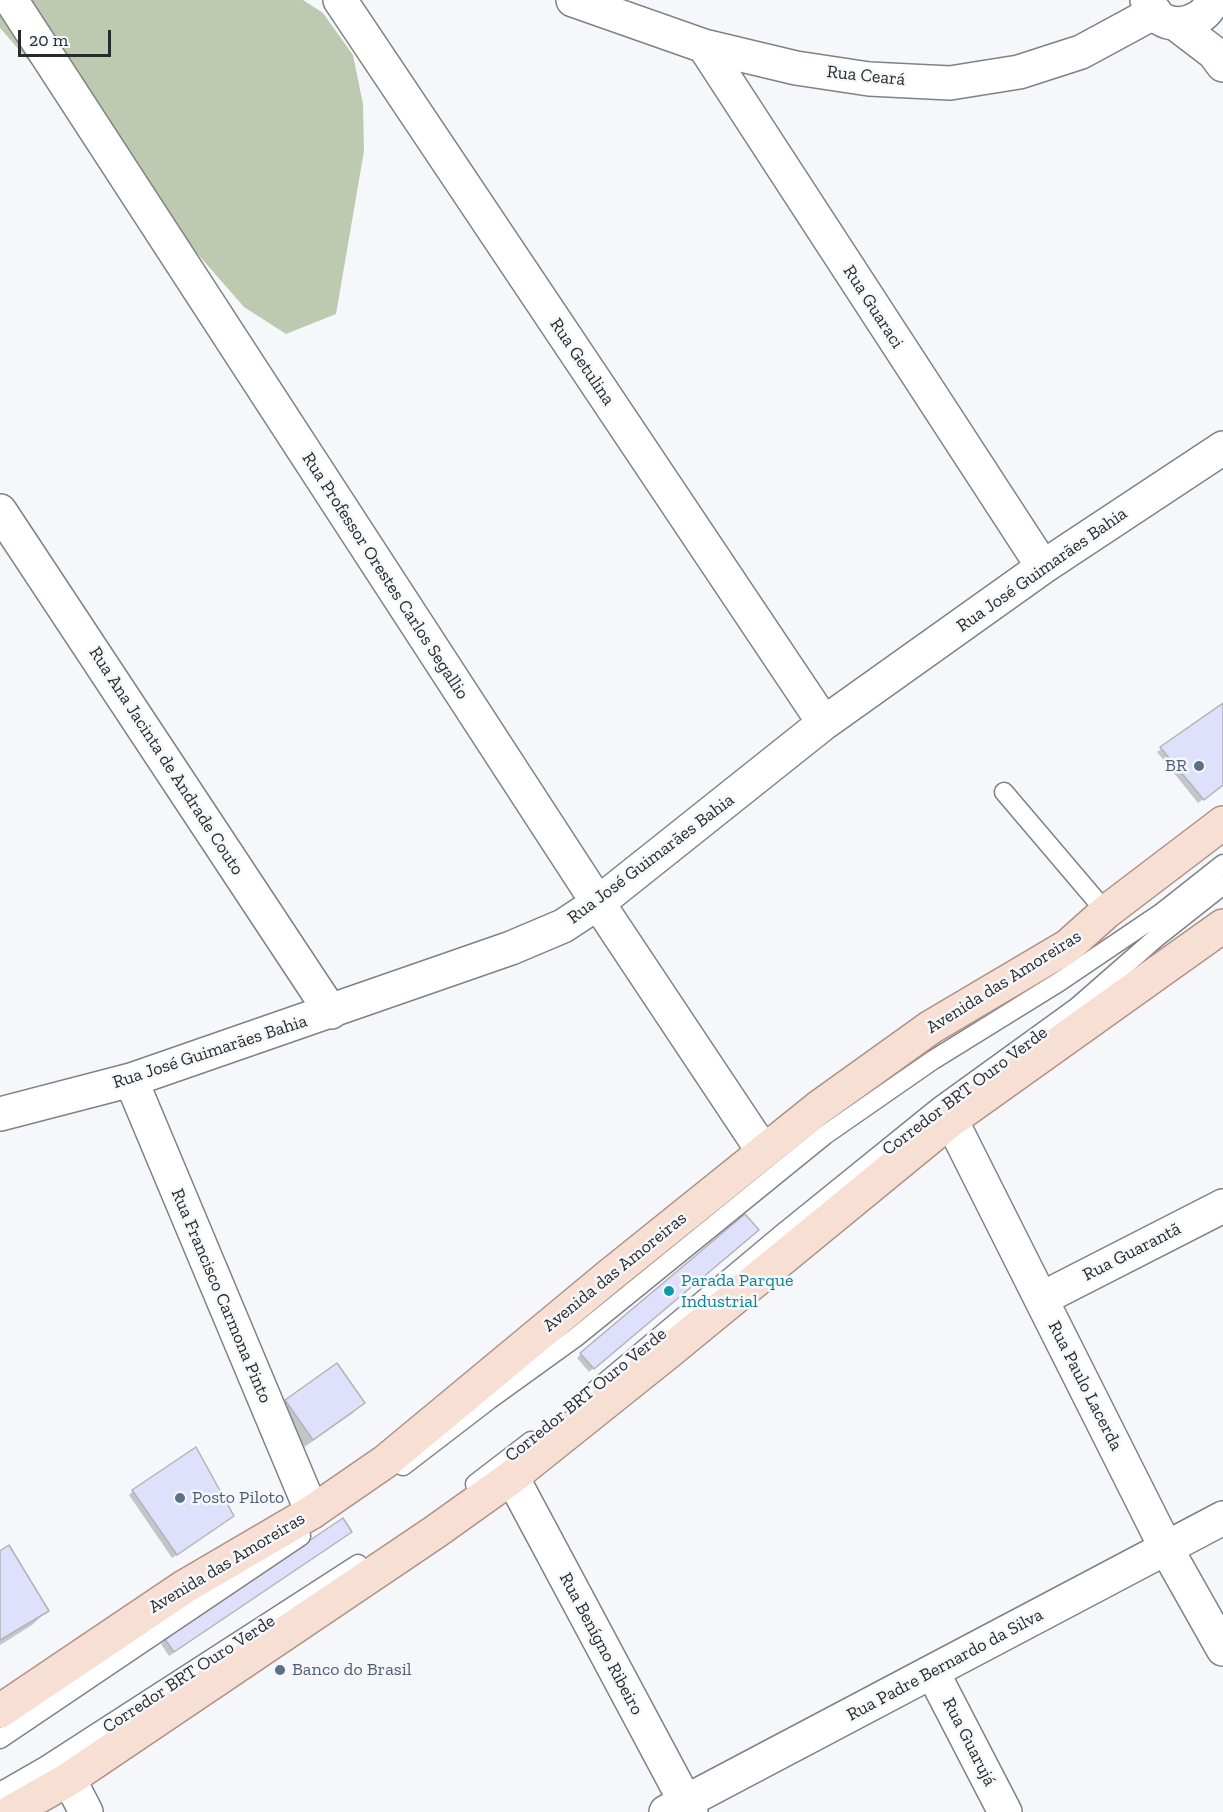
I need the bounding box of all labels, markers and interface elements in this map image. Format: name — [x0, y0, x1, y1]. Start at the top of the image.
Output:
scale bar — [21, 18, 114, 56]
text: 20 m — [29, 29, 68, 51]
street label: Rua Ceará — [826, 61, 906, 91]
street label: Rua Guaraci — [838, 261, 908, 353]
street label: Rua Getulina — [545, 314, 619, 410]
street label: Rua Professor Orestes Carlos Segallio — [297, 448, 473, 704]
street label: Rua José Guimarães Bahia — [953, 503, 1131, 637]
street label: Rua Ana Jacinta de Andrade Couto — [84, 643, 248, 879]
place label: BR — [1165, 755, 1187, 777]
marker: BR — [1192, 759, 1206, 773]
street label: Rua José Guimarães Bahia — [563, 789, 739, 929]
street label: Avenida das Amoreiras — [923, 926, 1085, 1038]
street label: Rua José Guimarães Bahia — [110, 1010, 310, 1094]
street label: Corredor BRT Ouro Verde — [878, 1022, 1052, 1160]
street label: Rua Francisco Carmona Pinto — [166, 1186, 276, 1406]
street label: Avenida das Amoreiras — [539, 1207, 691, 1337]
street label: Rua Guarantã — [1079, 1218, 1185, 1286]
place label: Parada Parque Industrial — [681, 1270, 793, 1312]
marker: Parada Parque Industrial — [662, 1284, 676, 1298]
street label: Rua Paulo Lacerda — [1043, 1318, 1127, 1454]
street label: Corredor BRT Ouro Verde — [501, 1323, 671, 1467]
place label: Posto Piloto — [192, 1487, 284, 1509]
marker: Posto Piloto — [173, 1491, 187, 1505]
street label: Avenida das Amoreiras — [145, 1508, 309, 1618]
street label: Rua Benígno Ribeiro — [554, 1569, 648, 1719]
street label: Rua Padre Bernardo da Silva — [843, 1604, 1047, 1726]
street label: Corredor BRT Ouro Verde — [99, 1610, 279, 1738]
place label: Banco do Brasil — [292, 1659, 412, 1681]
marker: Banco do Brasil — [273, 1663, 287, 1677]
street label: Rua Guarujá — [938, 1694, 1000, 1790]

